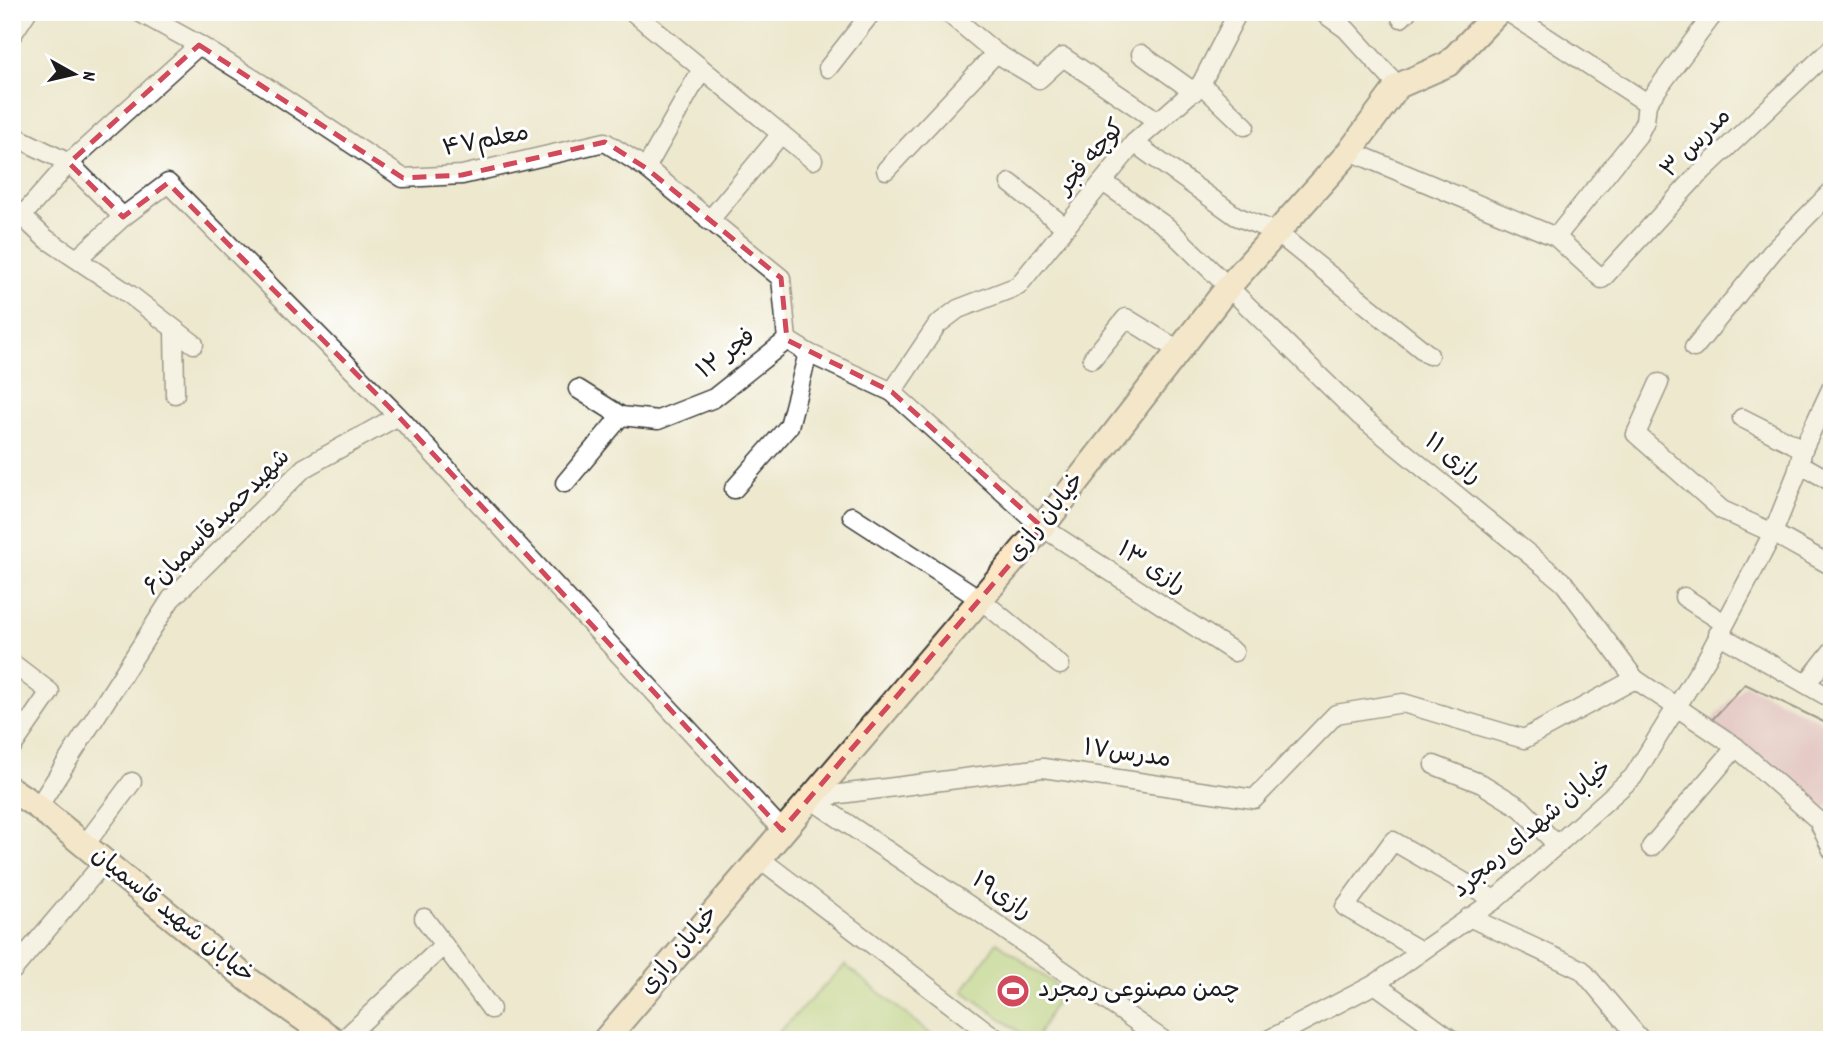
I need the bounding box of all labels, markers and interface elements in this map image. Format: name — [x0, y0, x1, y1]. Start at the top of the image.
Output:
north arrow — [38, 38, 108, 108]
text: N — [73, 69, 101, 82]
street label: مدرس ۳ — [1654, 101, 1740, 187]
street label: کوچه فجر — [1048, 113, 1134, 205]
street label: معلم۴۷ — [440, 117, 532, 167]
street label: فجر ۱۲ — [690, 322, 764, 388]
street label: رازی ۱۱ — [1416, 426, 1488, 494]
street label: شهیدحمیدقاسمیان۶ — [137, 442, 299, 604]
street label: خیابان رازی — [1000, 466, 1094, 570]
street label: رازی ۱۳ — [1110, 534, 1192, 604]
street label: مدرس۱۷ — [1081, 732, 1173, 778]
street label: خیابان شهدای رمجرد — [1446, 753, 1620, 907]
street label: خیابان شهید قاسمیان — [83, 839, 261, 993]
street label: رازی۱۹ — [964, 864, 1038, 930]
street label: خیابان رازی — [633, 899, 727, 1003]
sports icon: چمن مصنوعی رمجرد — [994, 972, 1032, 1010]
place label: چمن مصنوعی رمجرد — [1038, 974, 1240, 1008]

